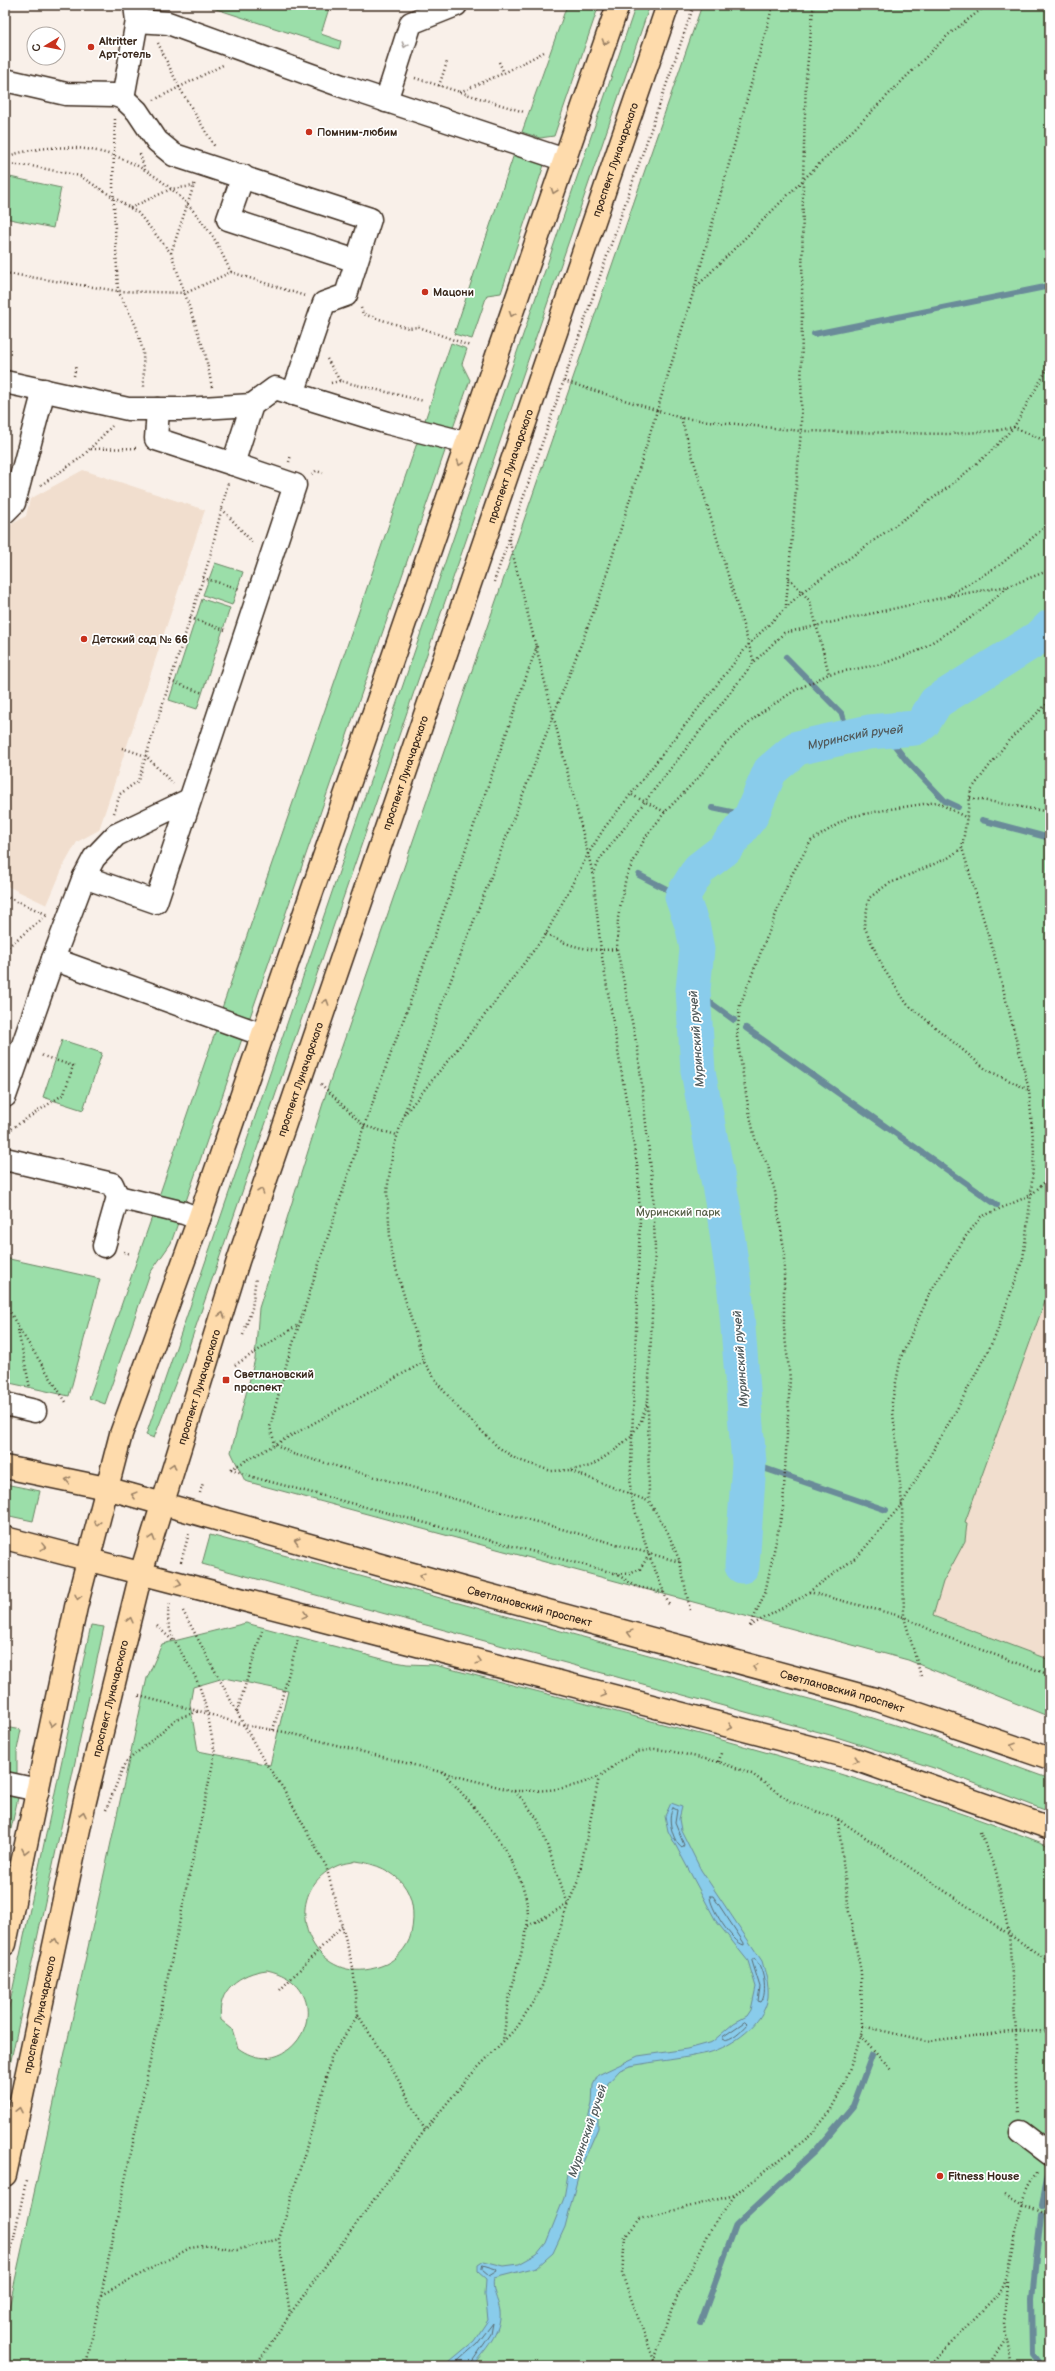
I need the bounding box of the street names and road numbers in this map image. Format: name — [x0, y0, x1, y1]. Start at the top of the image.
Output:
street label: проспект Луначарского — [589, 101, 641, 219]
street label: проспект Луначарского — [484, 407, 536, 525]
street label: проспект Луначарского — [380, 714, 431, 832]
street label: проспект Луначарского — [275, 1020, 326, 1138]
street label: проспект Луначарского — [175, 1328, 223, 1446]
street label: Светлановский проспект — [466, 1583, 594, 1629]
street label: проспект Луначарского — [90, 1638, 131, 1758]
street label: Светлановский проспект — [779, 1667, 906, 1715]
street label: проспект Луначарского — [20, 1954, 58, 2075]

